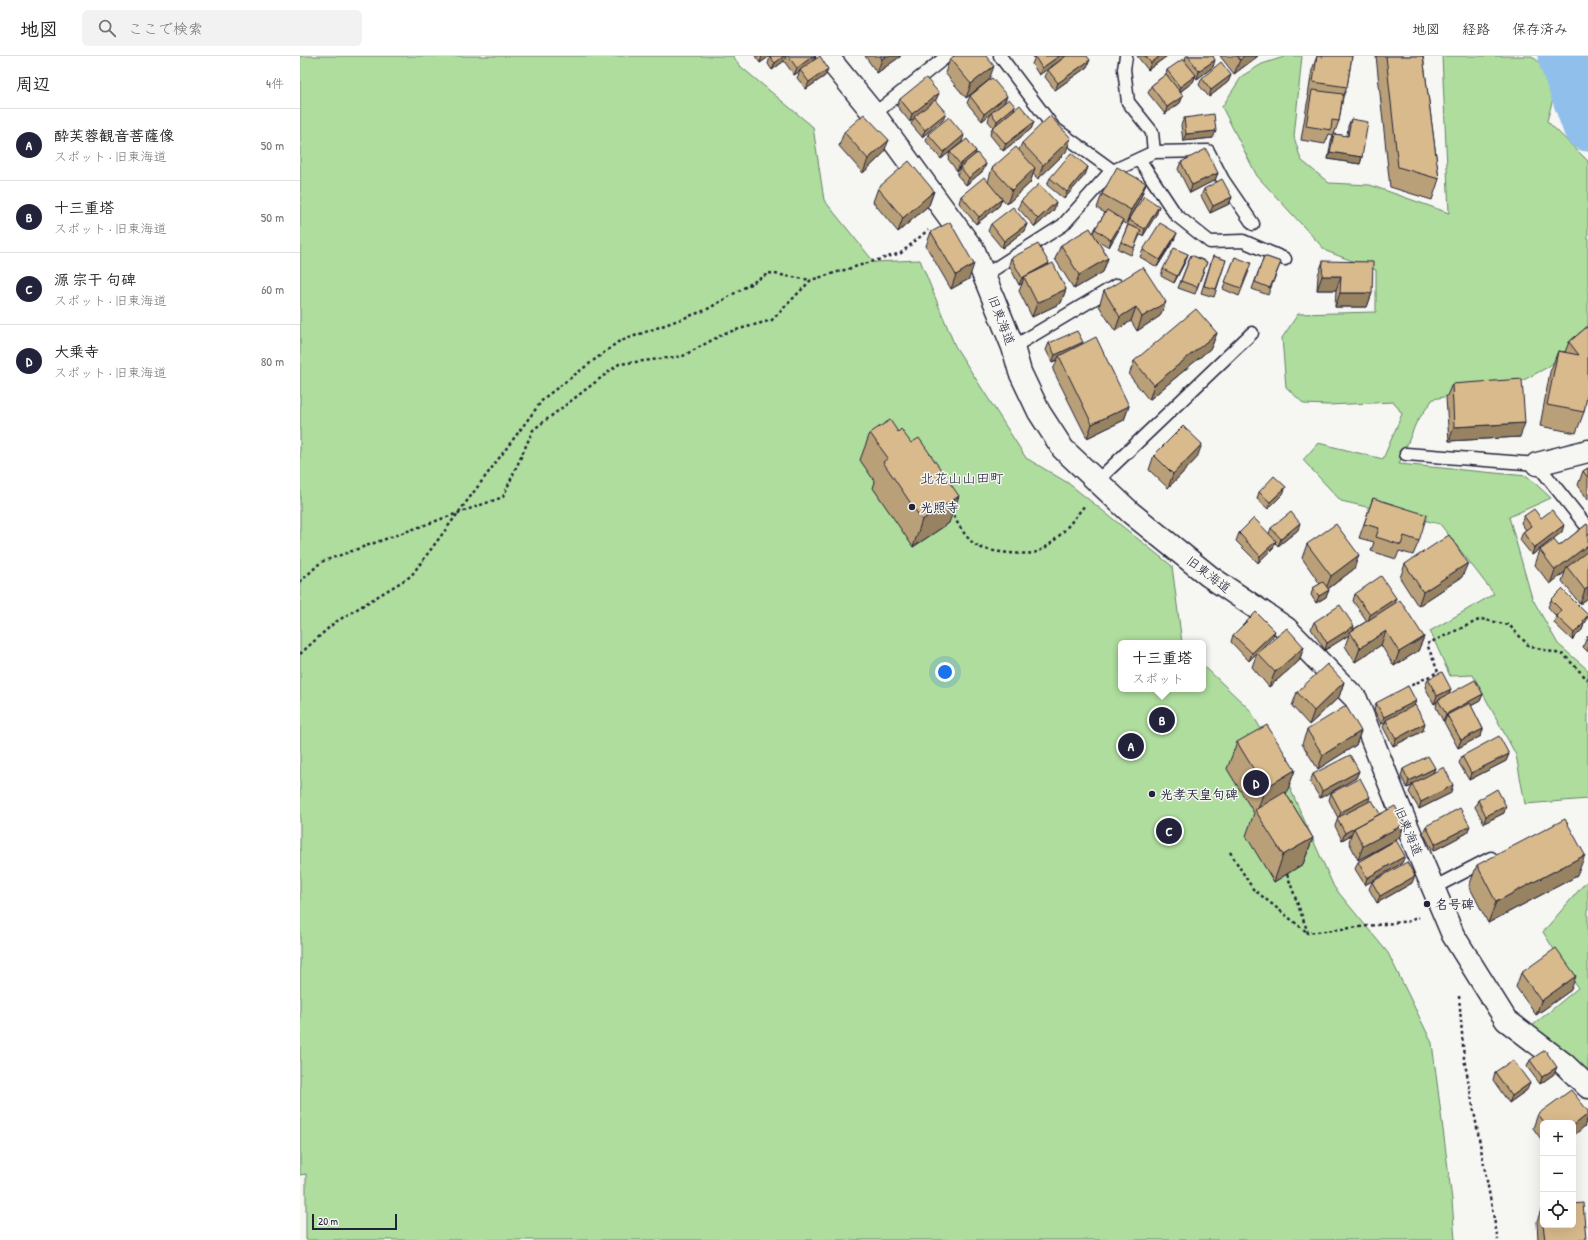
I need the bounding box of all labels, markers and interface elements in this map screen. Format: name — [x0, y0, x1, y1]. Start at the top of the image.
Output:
search box — [82, 10, 362, 46]
text: 地図 — [20, 16, 58, 42]
icon: search — [96, 17, 118, 39]
text: ここで検索 — [128, 18, 203, 39]
text: 地図 — [1412, 19, 1440, 38]
text: 経路 — [1462, 19, 1490, 38]
text: 保存済み — [1512, 19, 1568, 38]
text: 周辺 — [16, 72, 50, 95]
text: 4件 — [266, 74, 284, 92]
text: 酔芙蓉観音菩薩像 — [54, 125, 174, 146]
text: A — [26, 136, 32, 154]
text: 50 m — [261, 136, 284, 154]
text: スポット · 旧東海道 — [54, 147, 167, 165]
text: 十三重塔 — [54, 197, 114, 218]
text: B — [26, 208, 32, 226]
text: 50 m — [261, 208, 284, 226]
text: スポット · 旧東海道 — [54, 219, 167, 237]
text: 源 宗干 句碑 — [54, 269, 136, 290]
text: C — [25, 280, 33, 298]
text: 60 m — [261, 280, 284, 298]
text: スポット · 旧東海道 — [54, 291, 167, 309]
street label: 旧東海道 — [984, 292, 1020, 348]
text: 大乗寺 — [54, 341, 99, 362]
text: D — [26, 352, 32, 370]
text: 80 m — [261, 352, 284, 370]
text: スポット · 旧東海道 — [54, 363, 167, 381]
district label: 北花山山田町 — [920, 468, 1004, 487]
place label: 光照寺 — [920, 498, 959, 516]
marker: 光照寺 — [907, 502, 917, 512]
street label: 旧東海道 — [1183, 551, 1235, 597]
popup — [1118, 640, 1206, 692]
text: 十三重塔 — [1132, 647, 1192, 668]
your location — [935, 662, 955, 682]
text: スポット — [1132, 669, 1184, 687]
pin: B — [1149, 705, 1175, 735]
pin: A — [1118, 731, 1144, 761]
pin: D — [1243, 768, 1269, 798]
place label: 光孝天皇句碑 — [1160, 785, 1238, 803]
marker: 光孝天皇句碑 — [1147, 789, 1157, 799]
street label: 旧東海道 — [1391, 804, 1427, 858]
pin: C — [1156, 816, 1182, 846]
place label: 名号碑 — [1435, 895, 1474, 913]
marker: 名号碑 — [1422, 899, 1432, 909]
map controls — [1540, 1120, 1576, 1228]
button: + — [1540, 1120, 1576, 1156]
button: − — [1540, 1156, 1576, 1192]
button: locate — [1540, 1192, 1576, 1228]
scale bar — [312, 1212, 397, 1231]
text: 20 m — [318, 1214, 338, 1228]

